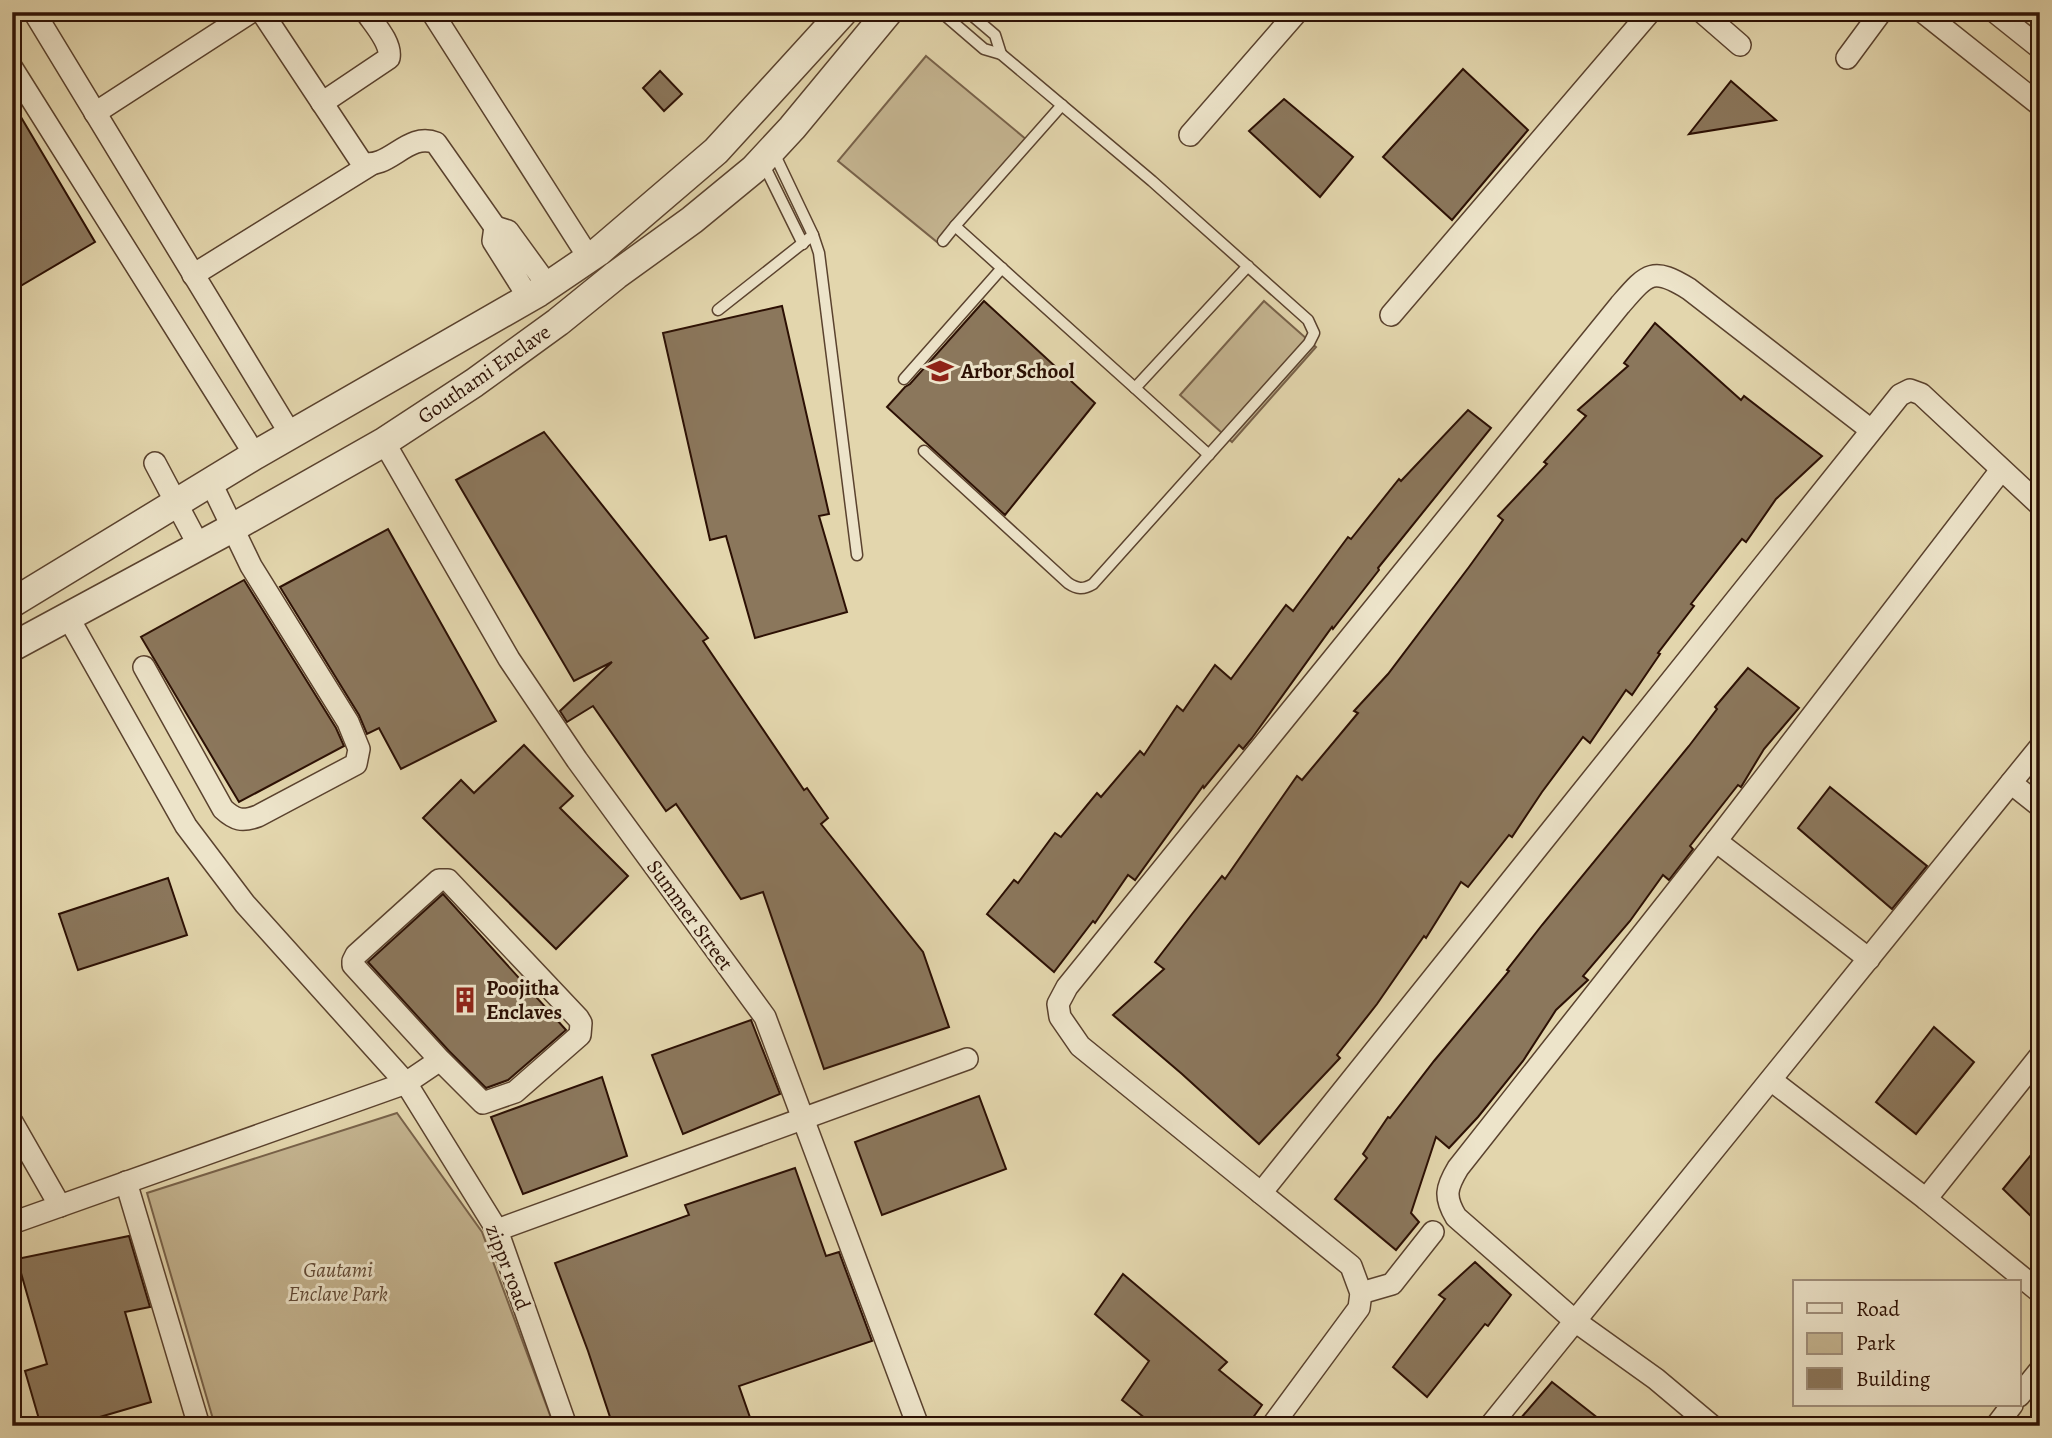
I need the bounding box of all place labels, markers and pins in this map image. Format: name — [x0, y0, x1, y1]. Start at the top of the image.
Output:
school or university icon: Arbor School — [925, 356, 955, 386]
place label: Arbor School — [960, 357, 1075, 385]
place label: Poojitha Enclaves — [486, 974, 562, 1026]
building icon: Poojitha Enclaves — [450, 985, 480, 1015]

